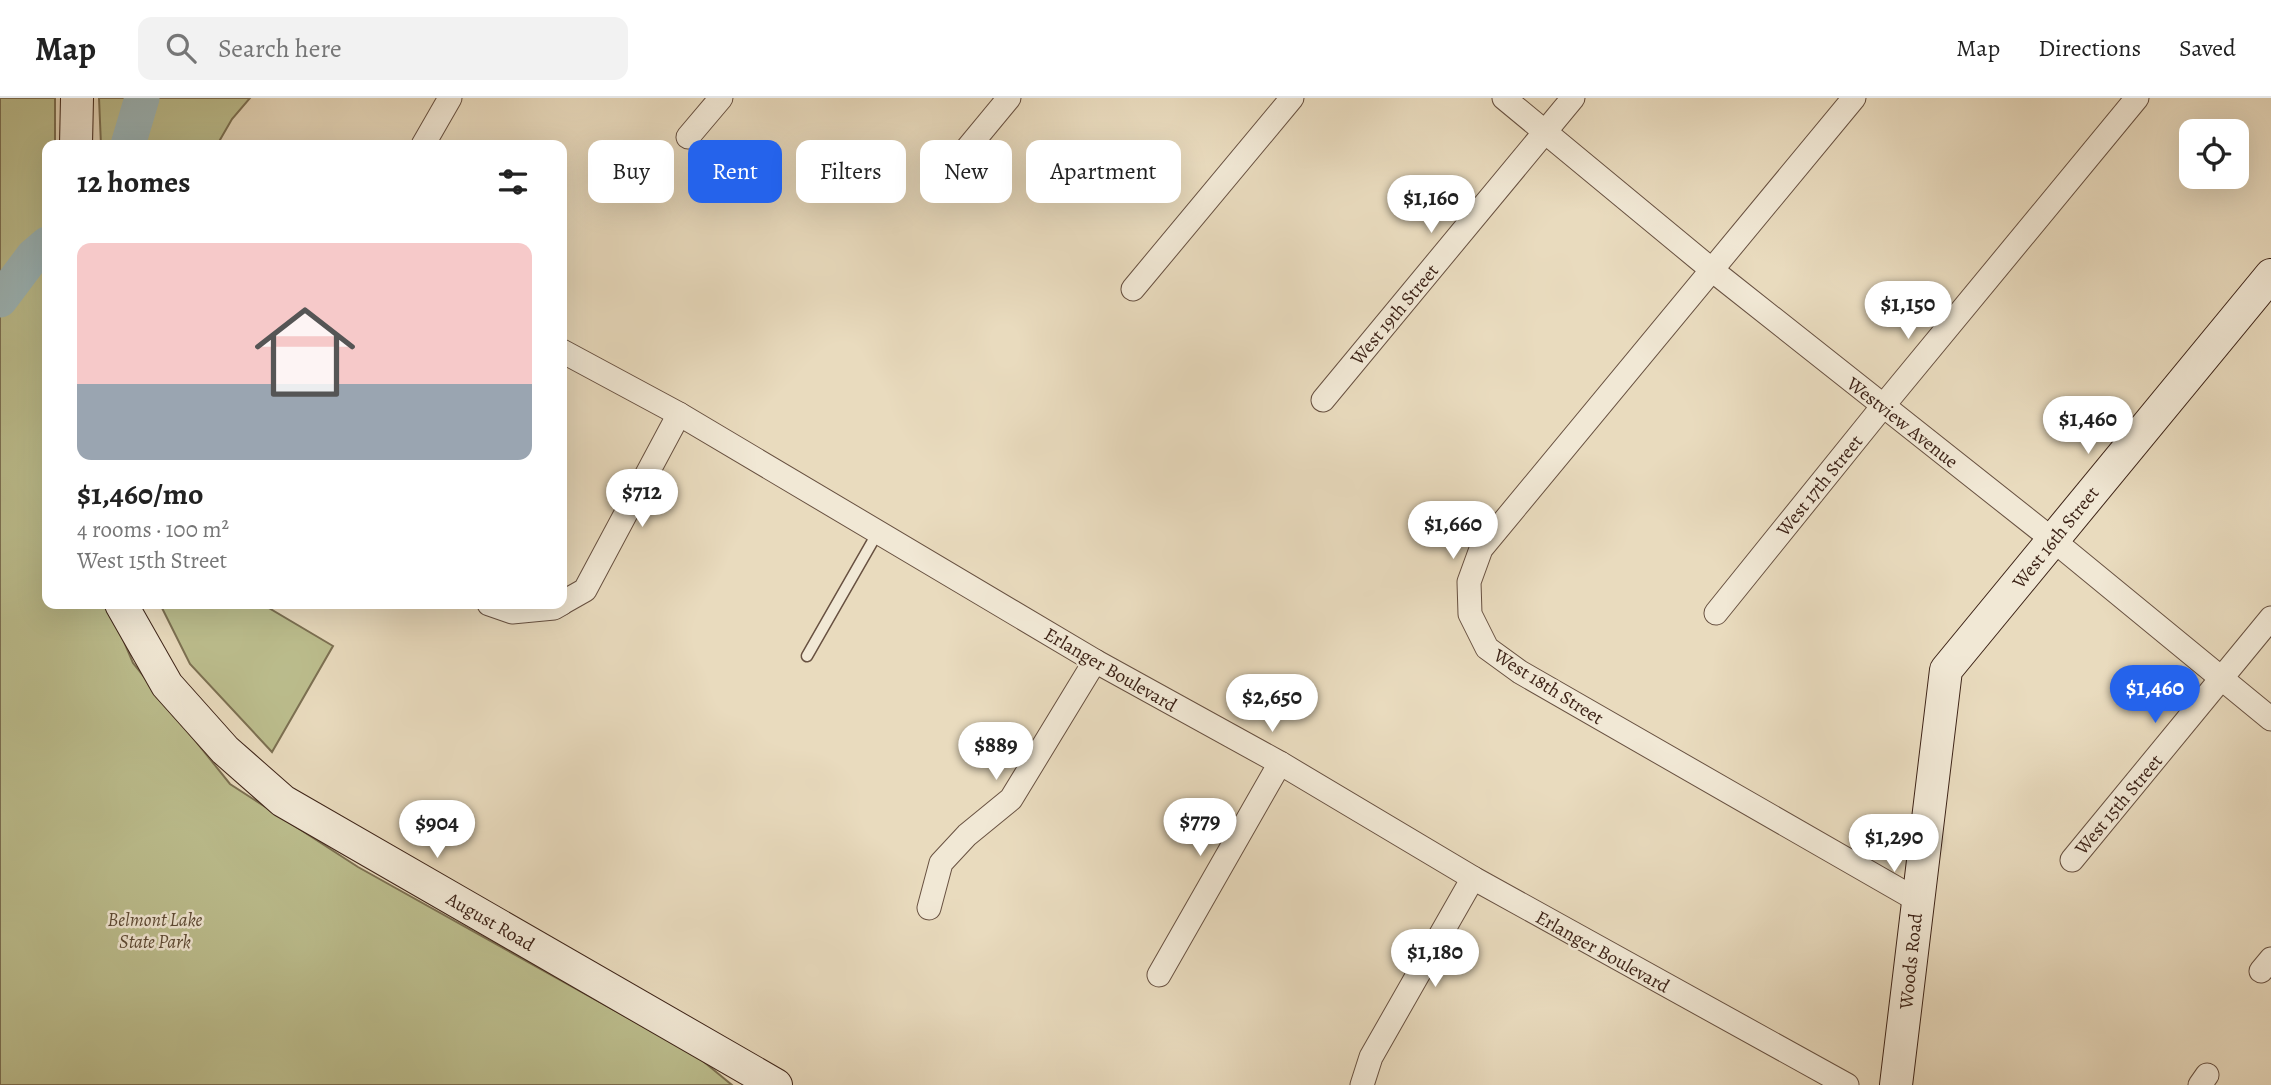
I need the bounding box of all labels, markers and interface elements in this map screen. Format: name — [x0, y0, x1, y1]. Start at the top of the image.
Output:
search box — [138, 17, 628, 80]
text: Map — [35, 26, 96, 71]
icon: search — [162, 29, 200, 67]
text: Search here — [218, 31, 342, 66]
text: Map — [1956, 32, 2000, 64]
text: Directions — [2038, 32, 2141, 64]
text: Saved — [2179, 32, 2236, 64]
map controls — [2179, 119, 2249, 189]
button: locate — [2179, 119, 2249, 189]
chip: Buy — [588, 140, 674, 203]
chip: Rent — [688, 140, 782, 203]
chip: Filters — [796, 140, 906, 203]
chip: New — [920, 140, 1012, 203]
chip: Apartment — [1026, 140, 1181, 203]
text: 12 homes — [77, 162, 190, 202]
icon: filters — [494, 163, 532, 201]
pin: $1,160 — [1374, 176, 1488, 235]
text: $1,160 — [1403, 182, 1459, 213]
street label: West 19th Street — [1344, 259, 1445, 371]
pin: $1,150 — [1851, 282, 1965, 341]
text: $1,150 — [1881, 288, 1935, 319]
icon: home — [242, 289, 368, 415]
street label: Westview Avenue — [1840, 370, 1963, 475]
pin: $1,460 — [2031, 396, 2145, 456]
text: $1,460 — [2059, 403, 2117, 434]
street label: West 17th Street — [1770, 429, 1869, 543]
pin: $712 — [601, 470, 683, 529]
text: $1,460/mo — [77, 474, 203, 514]
text: $712 — [622, 476, 662, 507]
street label: West 16th Street — [2006, 481, 2105, 595]
pin: $1,660 — [1396, 502, 1510, 561]
text: $1,660 — [1424, 508, 1482, 539]
text: 4 rooms · 100 m² — [77, 514, 229, 545]
text: West 15th Street — [77, 545, 227, 576]
street label: Erlanger Boulevard — [1039, 621, 1182, 719]
street label: West 18th Street — [1488, 642, 1608, 731]
pin: $1,460 — [2098, 666, 2212, 725]
text: $1,460 — [2126, 672, 2184, 703]
pin: $2,650 — [1215, 674, 1329, 734]
text: $2,650 — [1242, 681, 1302, 712]
pin: $889 — [955, 722, 1037, 782]
text: $889 — [974, 729, 1018, 760]
street label: West 15th Street — [2068, 749, 2169, 861]
pin: $779 — [1159, 798, 1241, 858]
pin: $904 — [396, 800, 478, 860]
text: $779 — [1179, 805, 1221, 836]
text: $904 — [415, 807, 459, 838]
pin: $1,290 — [1837, 814, 1951, 874]
text: $1,290 — [1865, 821, 1923, 852]
street label: August Road — [441, 886, 540, 958]
street label: Erlanger Boulevard — [1531, 904, 1675, 1000]
park label: Belmont Lake State Park — [108, 907, 203, 955]
street label: Woods Road — [1893, 911, 1929, 1011]
pin: $1,180 — [1378, 930, 1492, 989]
text: $1,180 — [1407, 936, 1463, 967]

